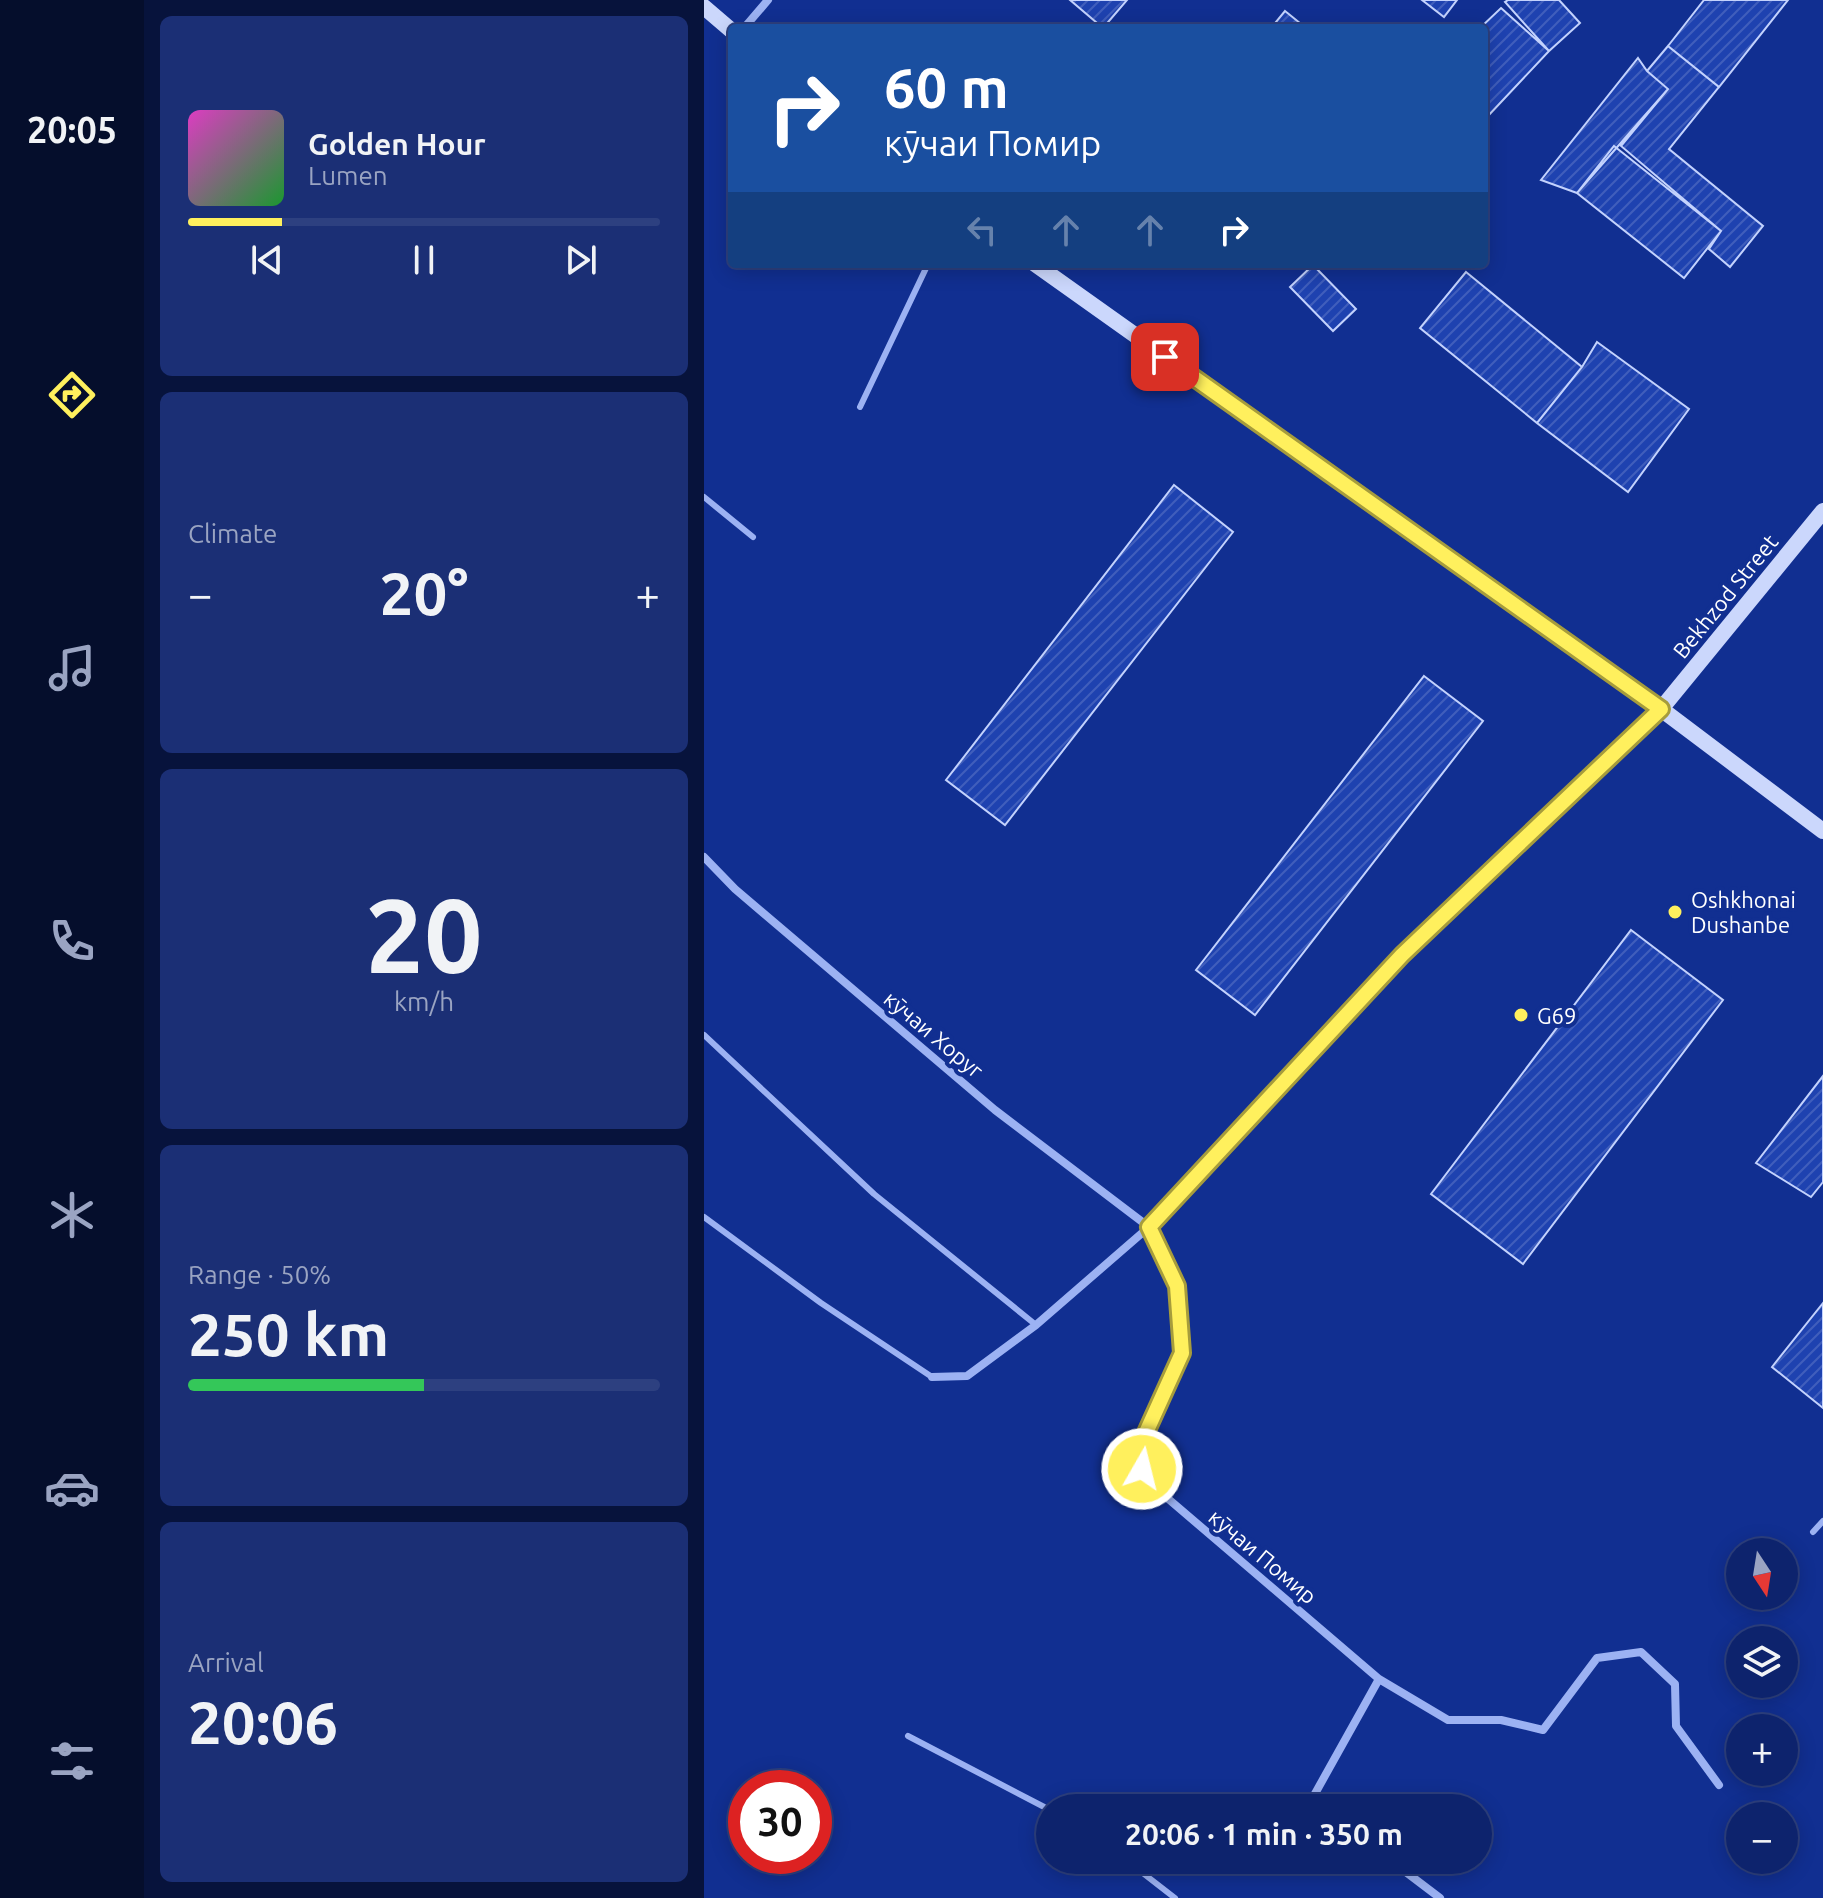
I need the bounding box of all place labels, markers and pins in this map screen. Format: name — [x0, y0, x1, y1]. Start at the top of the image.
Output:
pin — [1131, 323, 1199, 391]
place label: Oshkhonai Dushanbe — [1691, 887, 1796, 937]
marker: Oshkhonai Dushanbe — [1666, 903, 1684, 921]
place label: G69 — [1537, 1003, 1576, 1028]
marker: G69 — [1512, 1006, 1530, 1024]

